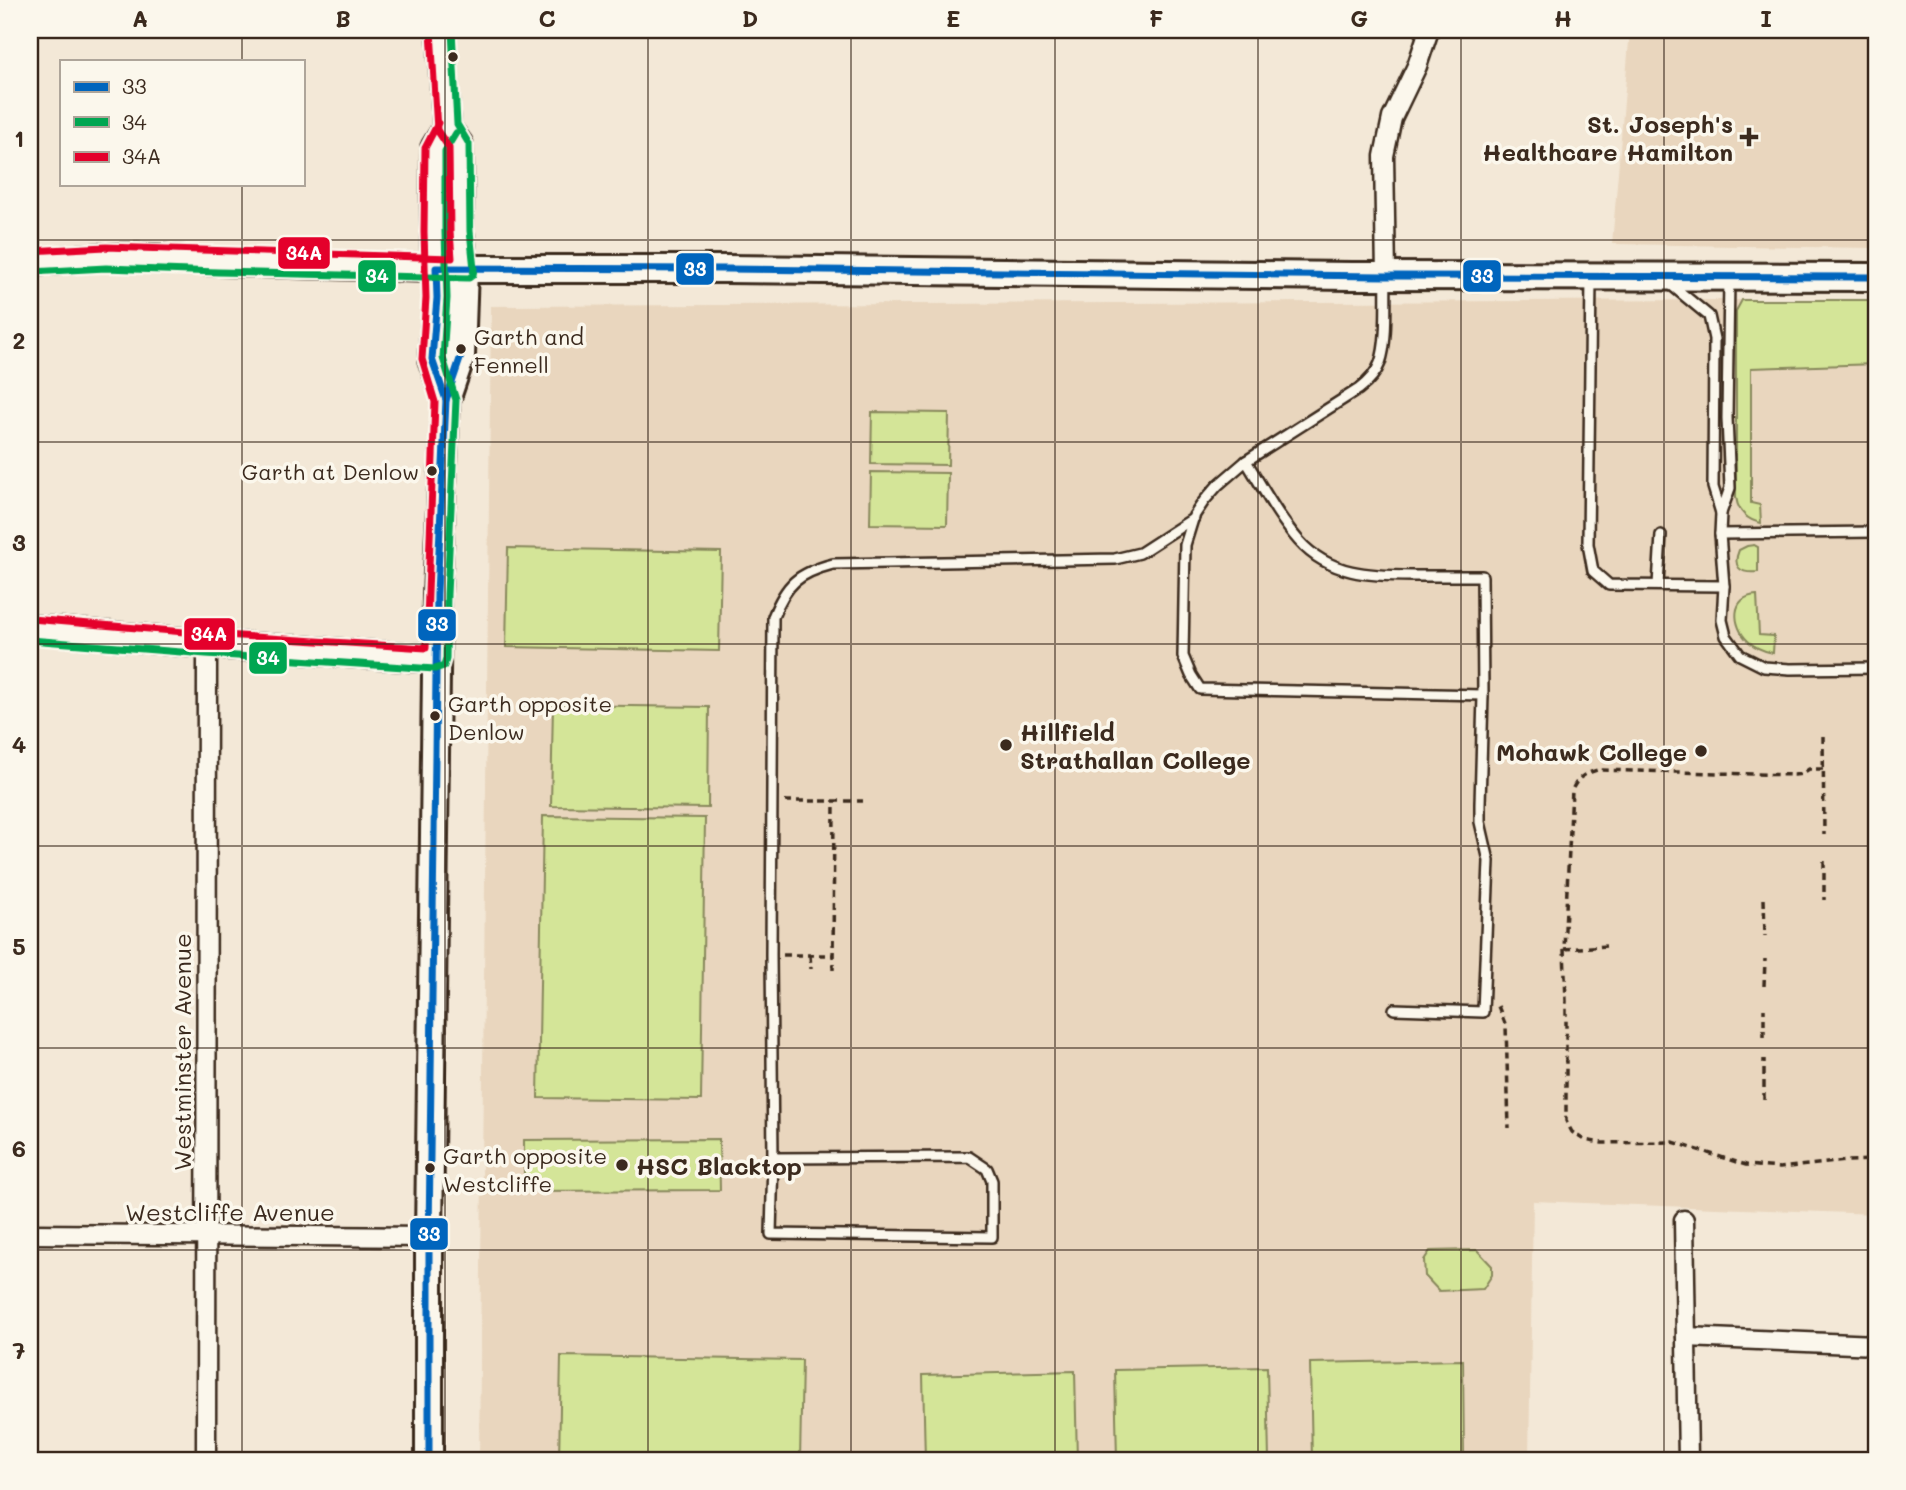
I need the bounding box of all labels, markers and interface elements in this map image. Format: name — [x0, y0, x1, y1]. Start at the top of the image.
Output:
text: A — [132, 3, 148, 33]
text: B — [335, 3, 351, 33]
text: C — [538, 3, 556, 33]
text: D — [742, 3, 758, 33]
text: E — [946, 3, 960, 33]
text: F — [1149, 3, 1163, 33]
text: G — [1350, 3, 1368, 33]
text: H — [1554, 3, 1572, 33]
text: I — [1760, 3, 1772, 33]
unlabelled marker — [446, 50, 460, 64]
legend — [60, 60, 304, 186]
text: 33 — [122, 72, 147, 99]
text: 34 — [122, 108, 147, 135]
place label: St. Joseph's Healthcare Hamilton — [1482, 108, 1733, 167]
text: 1 — [14, 123, 24, 153]
marker: St. Joseph's Healthcare Hamilton — [1739, 127, 1759, 147]
text: 34A — [122, 142, 161, 169]
line badge: 34A — [277, 236, 331, 270]
text: 34A — [286, 240, 322, 265]
line badge: 33 — [675, 252, 715, 286]
text: 33 — [684, 256, 706, 281]
line badge: 34 — [357, 259, 397, 293]
line badge: 33 — [1462, 259, 1502, 293]
text: 34 — [365, 263, 389, 288]
text: 33 — [1471, 263, 1493, 288]
place label: Garth and Fennell — [474, 322, 584, 379]
text: 2 — [13, 325, 25, 355]
marker: Garth and Fennell — [454, 342, 468, 356]
place label: Garth at Denlow — [242, 457, 419, 486]
marker: Garth at Denlow — [425, 464, 439, 478]
text: 3 — [12, 527, 26, 557]
line badge: 33 — [417, 608, 457, 642]
text: 33 — [426, 611, 448, 636]
line badge: 34A — [183, 617, 236, 651]
text: 34A — [191, 621, 227, 646]
line badge: 34 — [248, 641, 288, 675]
text: 34 — [256, 645, 280, 670]
place label: Garth opposite Denlow — [448, 689, 612, 746]
marker: Garth opposite Denlow — [428, 709, 442, 723]
place label: Hillfield Strathallan College — [1020, 716, 1251, 775]
text: 4 — [12, 729, 26, 759]
place label: Mohawk College — [1496, 736, 1687, 767]
marker: Hillfield Strathallan College — [998, 737, 1014, 753]
marker: Mohawk College — [1693, 743, 1709, 759]
text: 5 — [12, 931, 26, 961]
street label: Westminster Avenue — [166, 933, 197, 1171]
text: 6 — [12, 1133, 26, 1163]
place label: Garth opposite Westcliffe — [443, 1141, 607, 1198]
place label: HSC Blacktop — [636, 1150, 802, 1181]
marker: HSC Blacktop — [614, 1157, 630, 1173]
marker: Garth opposite Westcliffe — [423, 1161, 437, 1175]
street label: Westcliffe Avenue — [125, 1196, 335, 1227]
line badge: 33 — [409, 1217, 449, 1251]
text: 33 — [418, 1221, 440, 1246]
text: 7 — [13, 1335, 26, 1365]

